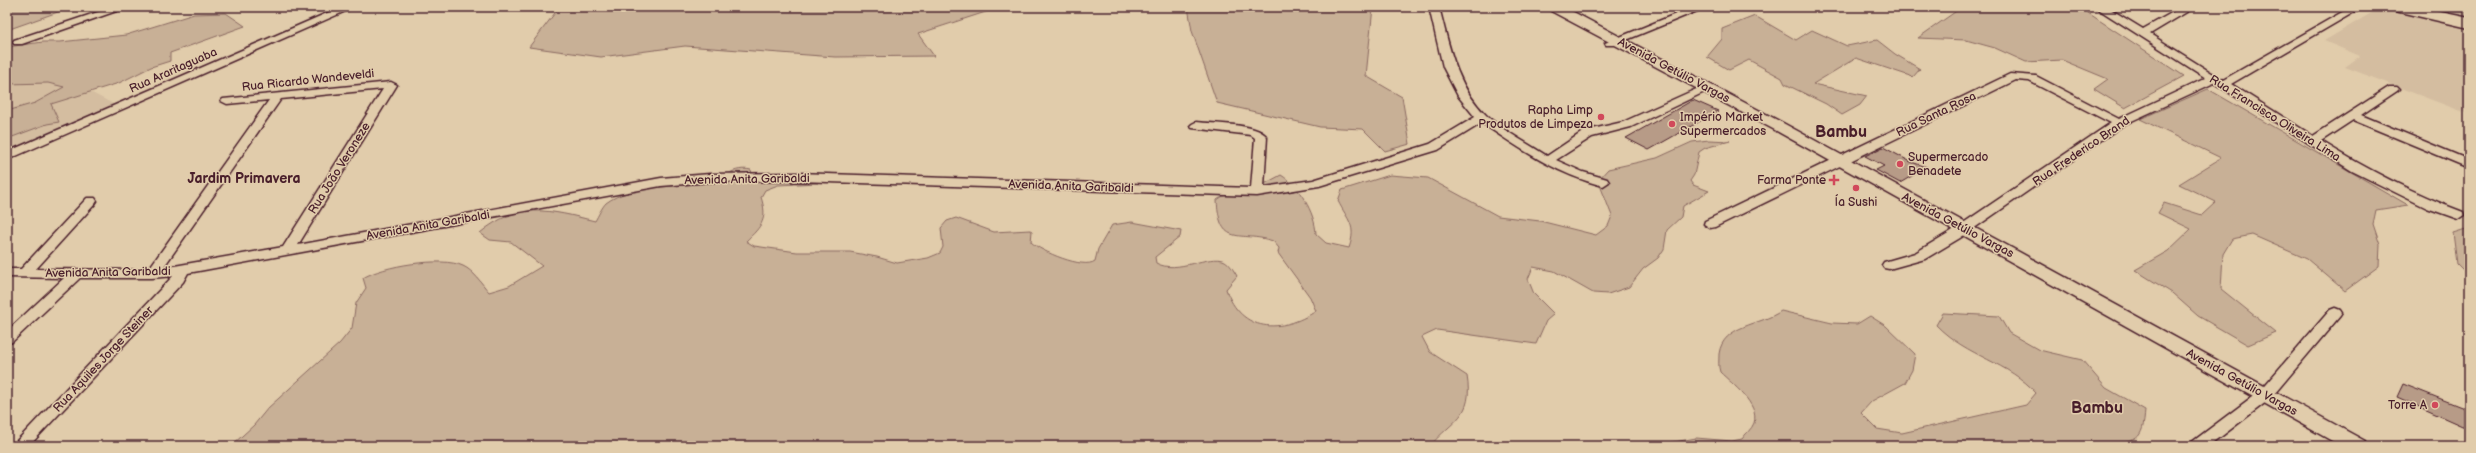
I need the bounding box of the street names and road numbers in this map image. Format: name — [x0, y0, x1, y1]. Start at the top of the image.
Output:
street label: Avenida Getúlio Vargas — [1615, 35, 1732, 106]
street label: Rua Araritaguaba — [127, 44, 220, 97]
street label: Rua Ricardo Wandeveldi — [241, 66, 375, 95]
street label: Rua Francisco Oliveira Lima — [2206, 72, 2343, 165]
street label: Rua Santa Rosa — [1894, 88, 1979, 140]
street label: Rua Frederico Brand — [2030, 113, 2133, 189]
street label: Rua João Veroneze — [305, 120, 374, 217]
street label: Avenida Anita Garibaldi — [684, 171, 810, 188]
street label: Avenida Anita Garibaldi — [1008, 177, 1134, 196]
street label: Avenida Getúlio Vargas — [1899, 190, 2016, 261]
street label: Avenida Anita Garibaldi — [365, 207, 491, 244]
street label: Avenida Anita Garibaldi — [45, 264, 171, 281]
street label: Rua Aquiles Jorge Steiner — [50, 303, 157, 416]
street label: Avenida Getúlio Vargas — [2184, 346, 2300, 419]

